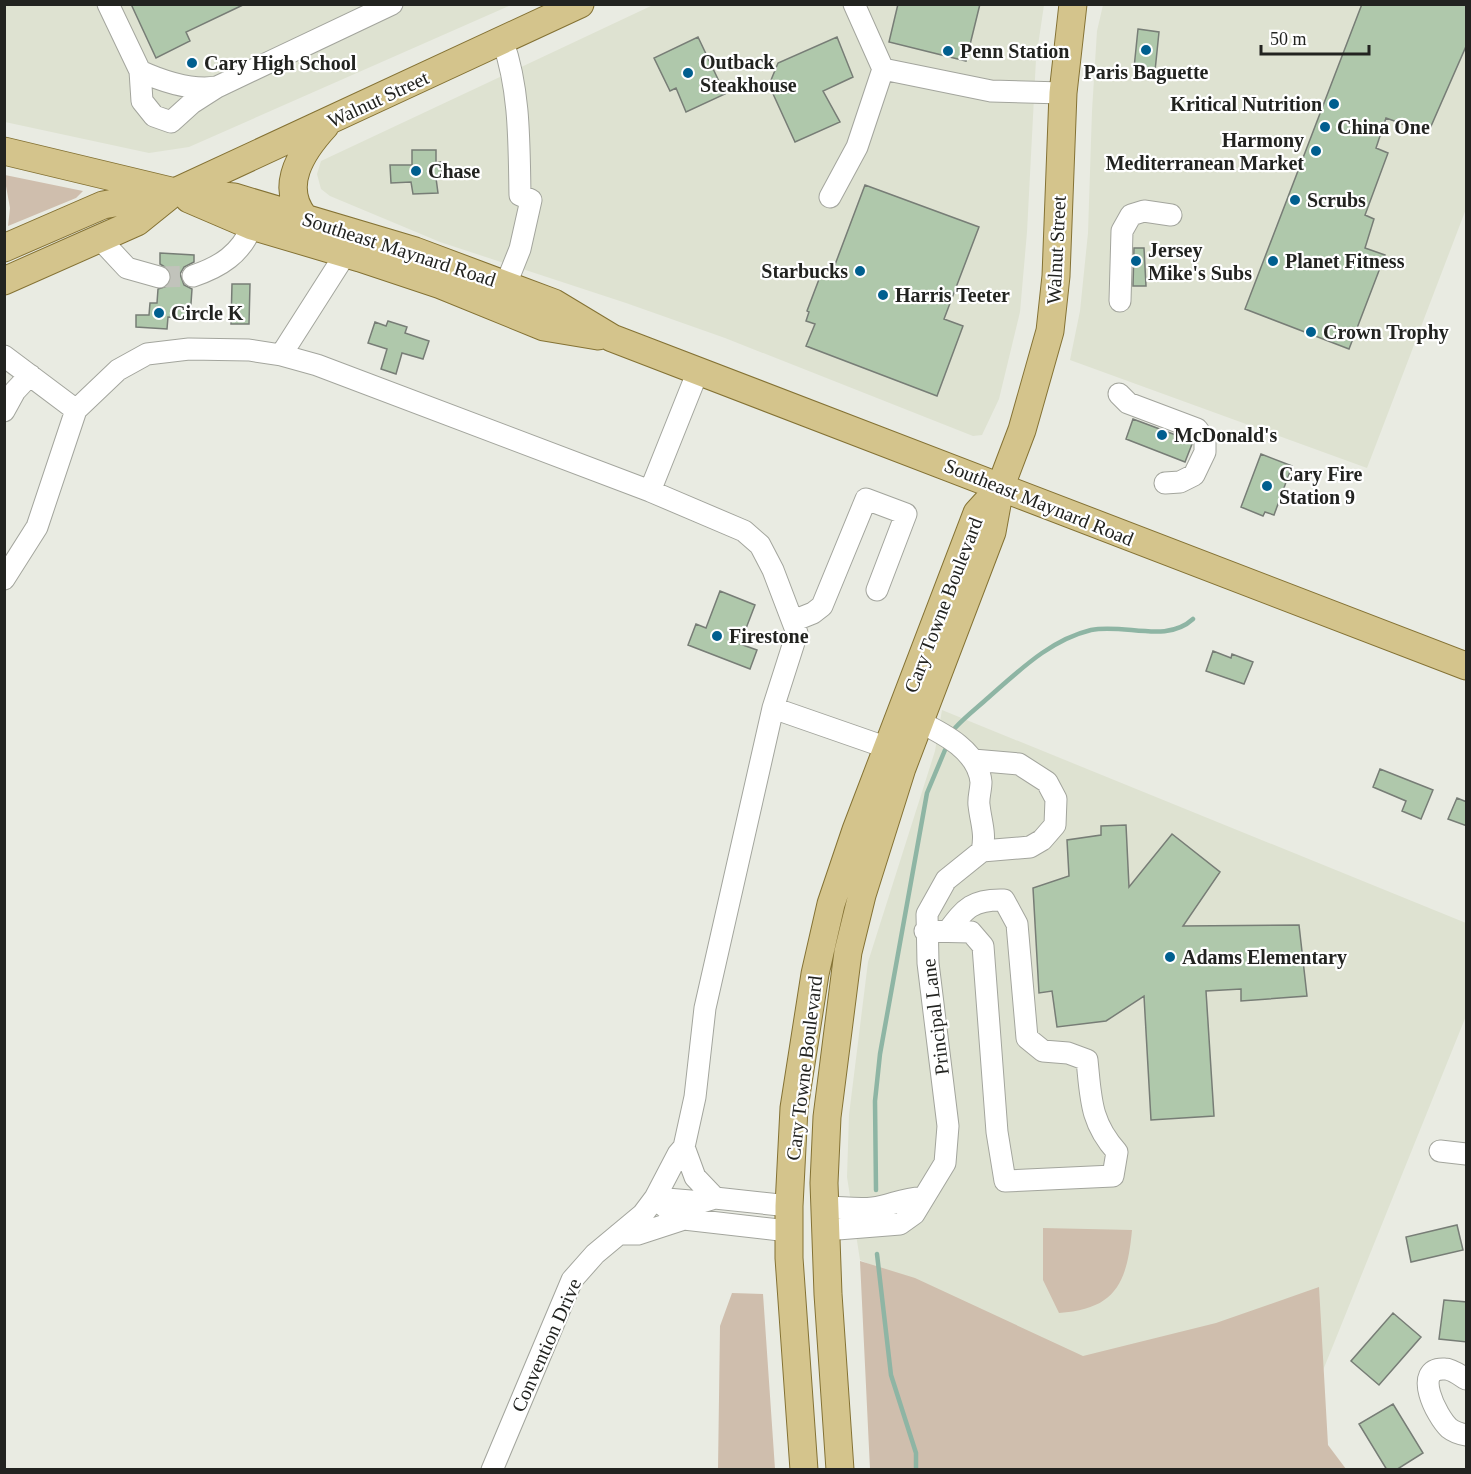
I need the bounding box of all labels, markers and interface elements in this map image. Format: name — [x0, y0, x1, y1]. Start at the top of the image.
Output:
scale bar — [1261, 18, 1369, 56]
text: 50 m — [1270, 29, 1307, 49]
place label: Penn Station — [960, 40, 1069, 62]
marker: Paris Baguette — [1139, 43, 1153, 57]
marker: Penn Station — [941, 44, 955, 58]
place label: Outback Steakhouse — [700, 51, 797, 96]
place label: Cary High School — [204, 52, 357, 75]
marker: Cary High School — [185, 56, 199, 70]
place label: Paris Baguette — [1084, 61, 1209, 84]
street label: Walnut Street — [324, 66, 432, 132]
marker: Outback Steakhouse — [681, 66, 695, 80]
place label: Kritical Nutrition — [1170, 93, 1322, 115]
marker: Kritical Nutrition — [1327, 97, 1341, 111]
place label: China One — [1337, 116, 1430, 138]
marker: China One — [1318, 120, 1332, 134]
place label: Harmony Mediterranean Market — [1106, 129, 1304, 174]
marker: Harmony Mediterranean Market — [1309, 144, 1323, 158]
place label: Chase — [428, 160, 480, 182]
marker: Chase — [409, 164, 423, 178]
place label: Scrubs — [1307, 189, 1366, 211]
marker: Scrubs — [1288, 193, 1302, 207]
street label: Walnut Street — [1042, 195, 1070, 305]
street label: Southeast Maynard Road — [299, 207, 499, 292]
place label: Jersey Mike's Subs — [1148, 239, 1252, 284]
place label: Planet Fitness — [1285, 250, 1405, 272]
marker: Jersey Mike's Subs — [1129, 254, 1143, 268]
marker: Planet Fitness — [1266, 254, 1280, 268]
place label: Starbucks — [761, 260, 848, 282]
marker: Starbucks — [853, 264, 867, 278]
place label: Harris Teeter — [895, 284, 1010, 306]
marker: Harris Teeter — [876, 288, 890, 302]
place label: Circle K — [171, 302, 244, 324]
marker: Circle K — [152, 306, 166, 320]
place label: Crown Trophy — [1323, 321, 1449, 344]
marker: Crown Trophy — [1304, 325, 1318, 339]
place label: McDonald's — [1174, 424, 1278, 446]
marker: McDonald's — [1155, 428, 1169, 442]
street label: Southeast Maynard Road — [941, 454, 1137, 551]
place label: Cary Fire Station 9 — [1279, 463, 1363, 508]
marker: Cary Fire Station 9 — [1260, 479, 1274, 493]
street label: Cary Towne Boulevard — [899, 514, 988, 696]
place label: Firestone — [729, 625, 809, 647]
marker: Firestone — [710, 629, 724, 643]
place label: Adams Elementary — [1182, 946, 1347, 969]
marker: Adams Elementary — [1163, 950, 1177, 964]
street label: Principal Lane — [917, 957, 954, 1076]
street label: Cary Towne Boulevard — [782, 974, 827, 1162]
street label: Convention Drive — [507, 1275, 585, 1415]

